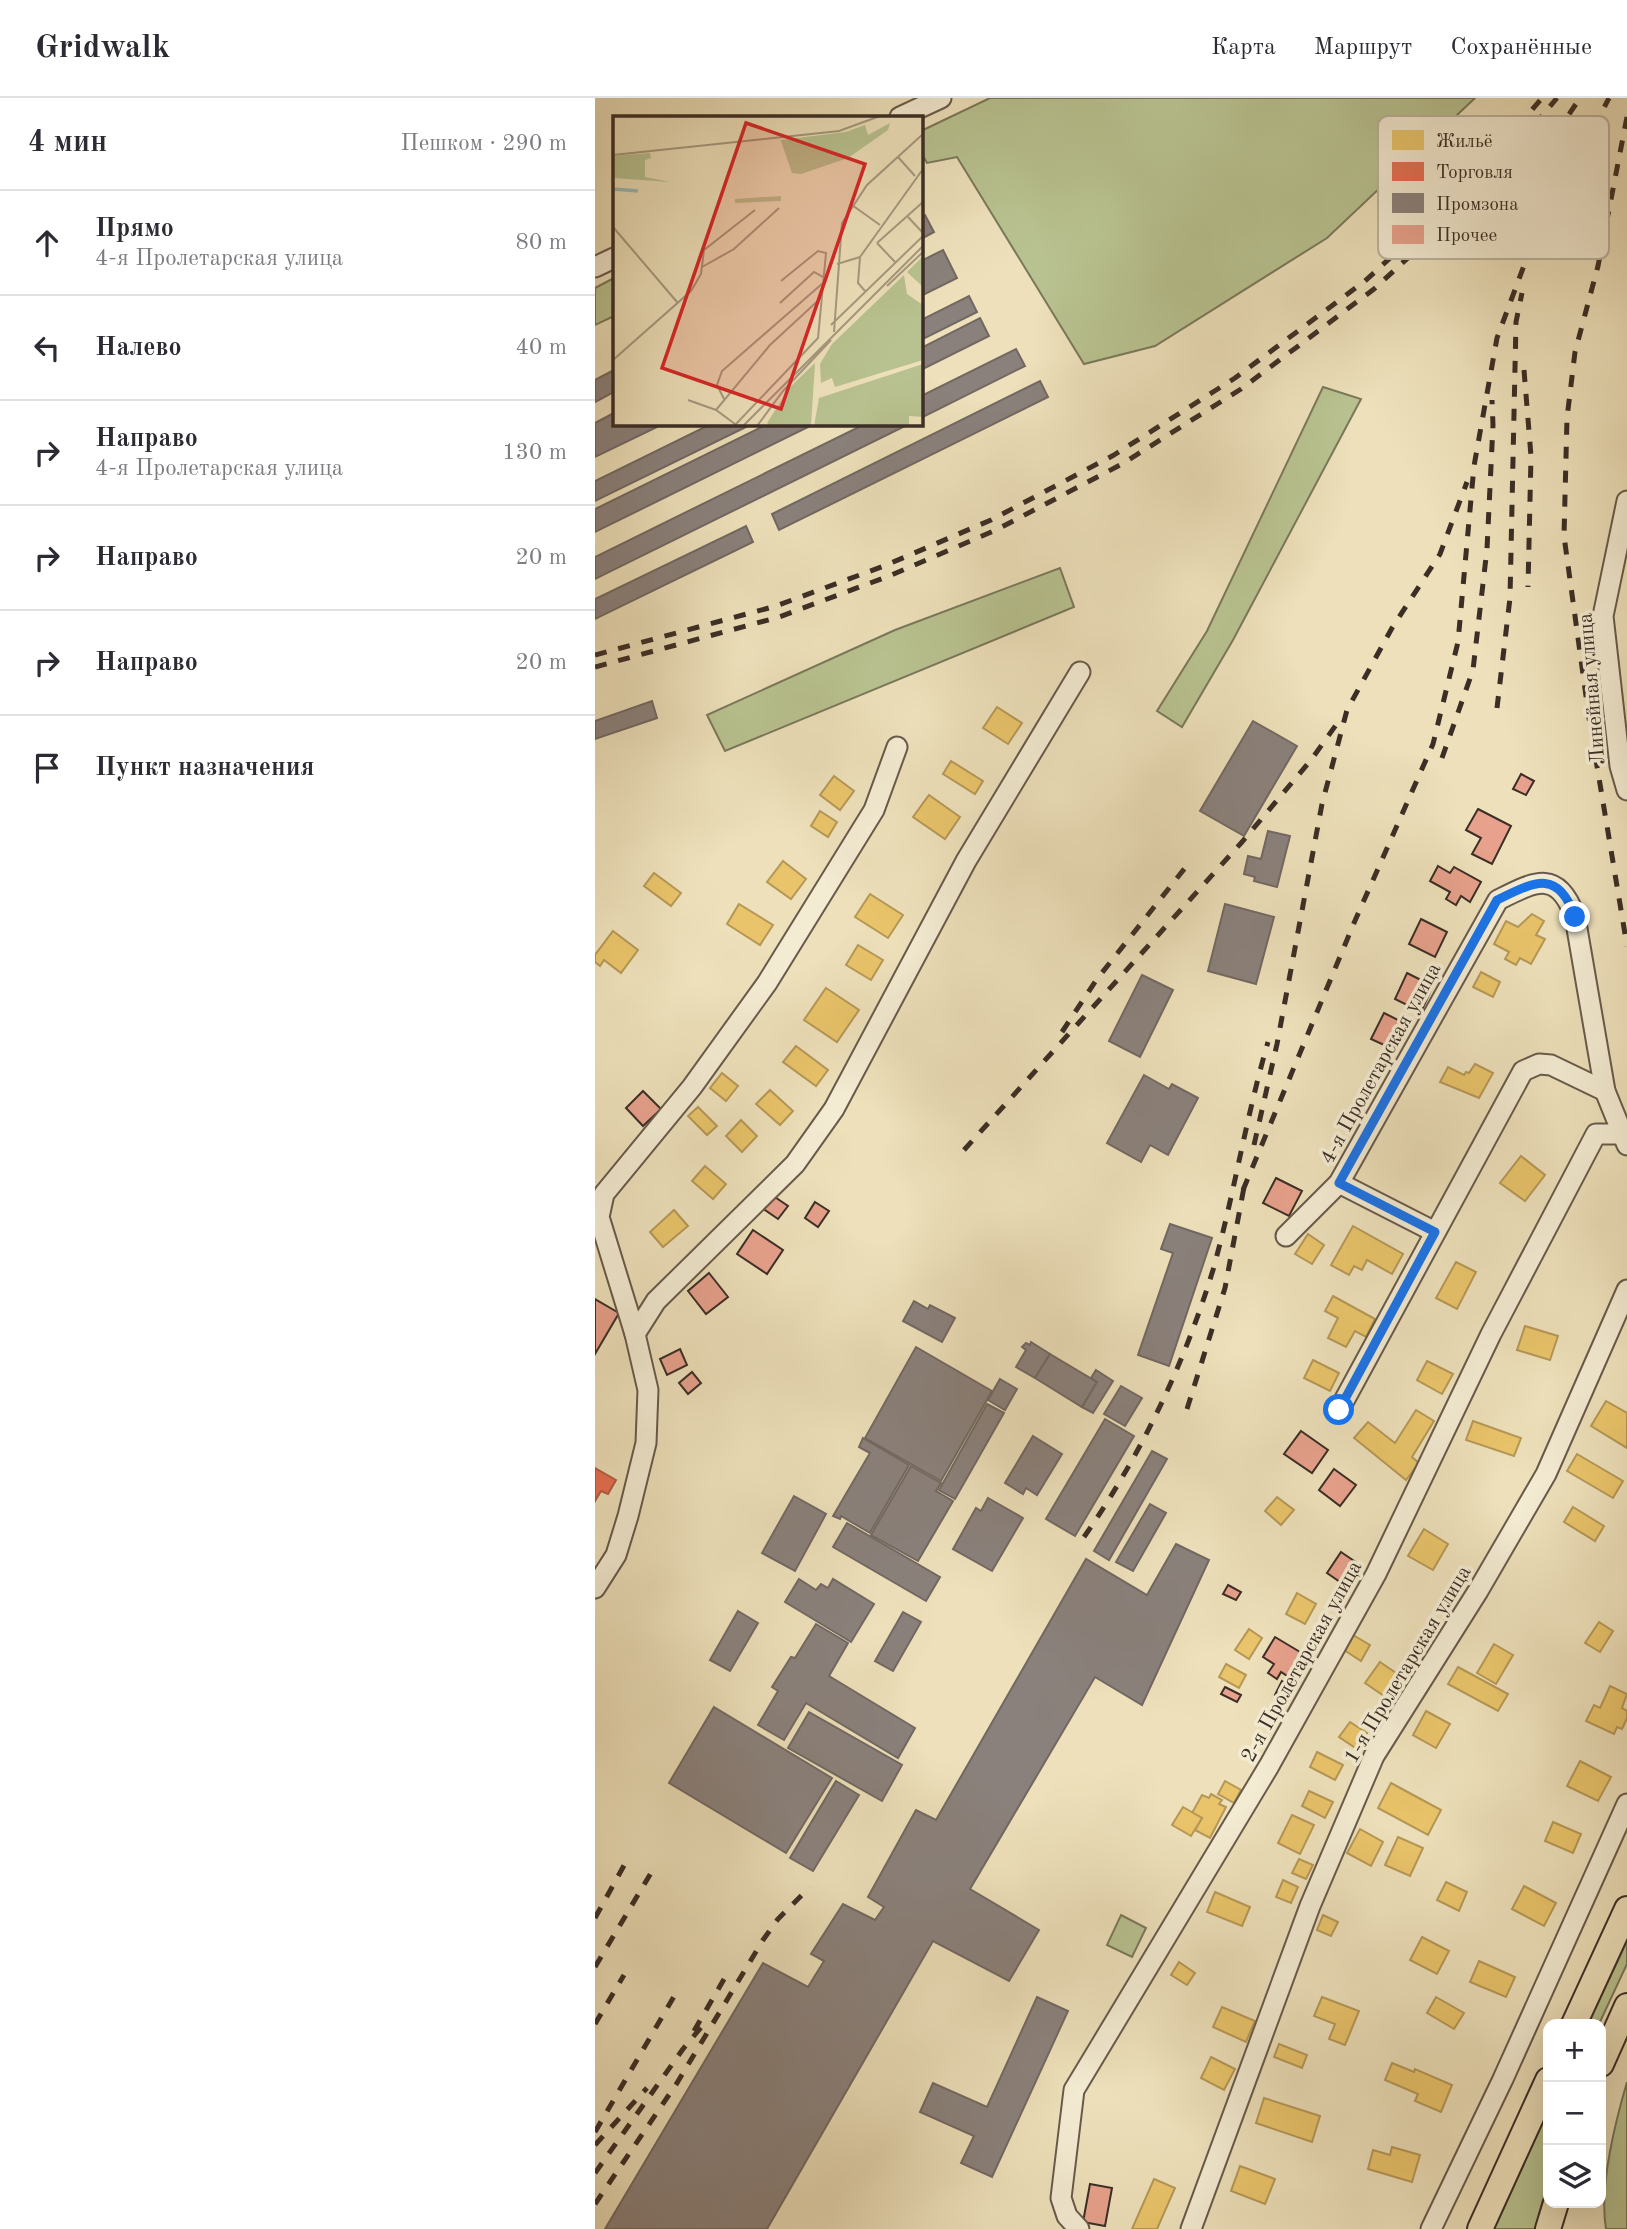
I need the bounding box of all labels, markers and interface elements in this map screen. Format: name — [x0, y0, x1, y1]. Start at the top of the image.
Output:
text: Gridwalk — [35, 32, 170, 65]
text: Карта — [1211, 36, 1276, 60]
text: Маршрут — [1314, 36, 1412, 60]
text: Сохранённые — [1450, 36, 1592, 60]
inset map — [613, 116, 922, 425]
legend — [1378, 116, 1609, 259]
text: 4 мин — [28, 128, 107, 158]
text: Пешком · 290 m — [401, 132, 567, 155]
text: Жильё — [1436, 133, 1493, 152]
text: Торговля — [1436, 164, 1513, 183]
text: Промзона — [1436, 196, 1519, 215]
text: Прямо — [95, 216, 174, 242]
icon: ahead — [28, 224, 66, 262]
text: Прочее — [1436, 227, 1497, 246]
text: 80 m — [516, 231, 567, 254]
text: 4-я Пролетарская улица — [95, 247, 343, 270]
icon: left — [28, 329, 66, 367]
text: Налево — [95, 335, 182, 361]
text: 40 m — [516, 336, 567, 359]
text: Направо — [95, 426, 198, 452]
icon: right — [28, 434, 66, 472]
text: 130 m — [502, 441, 567, 464]
text: 4-я Пролетарская улица — [95, 457, 343, 480]
icon: right — [28, 539, 66, 577]
text: Направо — [95, 545, 198, 571]
text: 20 m — [516, 546, 567, 569]
street label: Линейная улица — [1575, 612, 1610, 766]
icon: right — [28, 644, 66, 682]
text: Направо — [95, 650, 198, 676]
text: 20 m — [516, 651, 567, 674]
icon: arrive — [28, 749, 66, 787]
text: Пункт назначения — [95, 755, 314, 781]
route end — [1559, 901, 1590, 932]
street label: 4-я Пролетарская улица — [1317, 960, 1445, 1168]
route start — [1323, 1394, 1354, 1425]
street label: 2-я Пролетарская улица — [1238, 1558, 1366, 1766]
street label: 1-я Пролетарская улица — [1341, 1562, 1476, 1767]
map controls — [1543, 2019, 1606, 2208]
button: + — [1543, 2019, 1606, 2082]
button: − — [1543, 2082, 1606, 2145]
button: layers — [1543, 2145, 1606, 2208]

